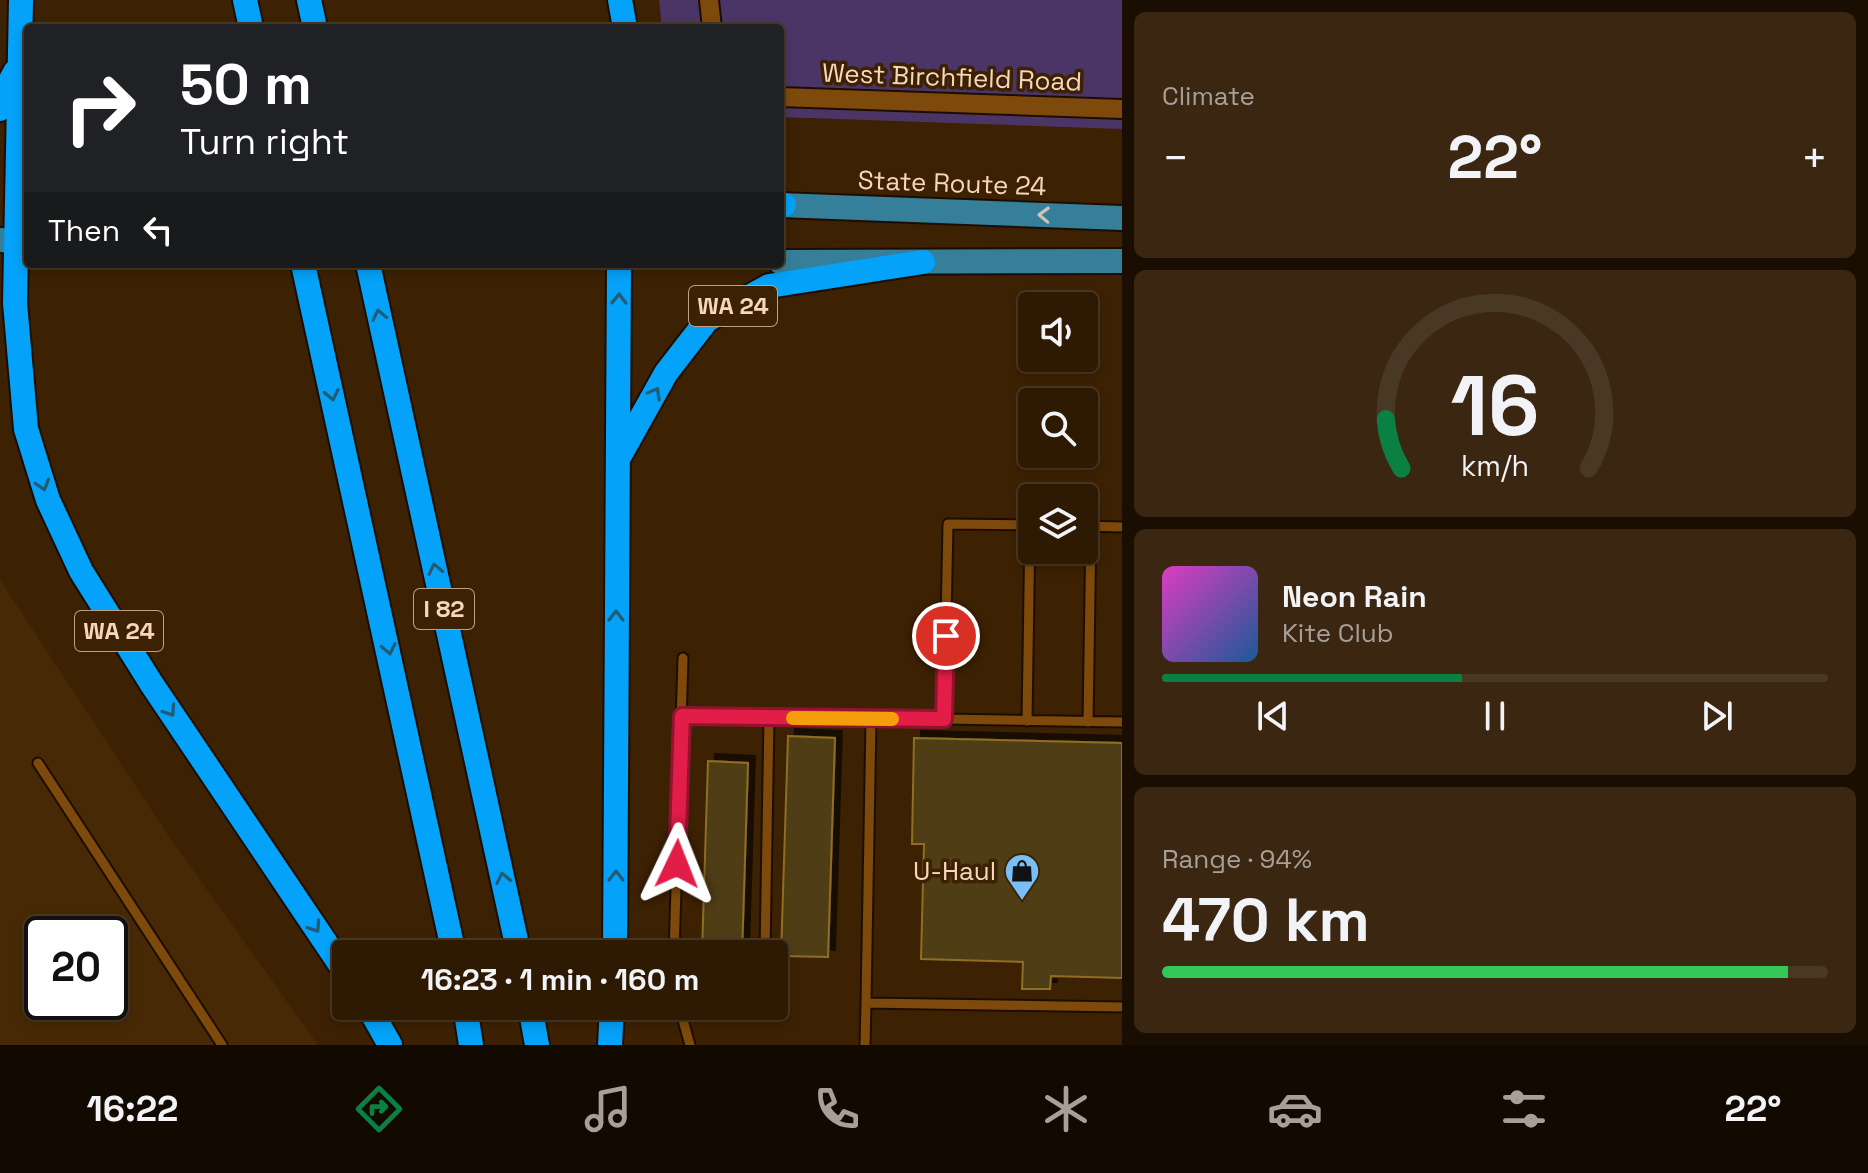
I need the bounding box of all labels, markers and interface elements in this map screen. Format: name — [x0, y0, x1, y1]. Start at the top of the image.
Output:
text: 50 m — [180, 49, 312, 120]
street label: West Birchfield Road — [821, 55, 1083, 99]
icon: right — [48, 56, 152, 160]
text: Climate — [1162, 79, 1255, 113]
text: Turn right — [180, 119, 349, 165]
text: 22° — [1448, 119, 1542, 196]
text: − — [1162, 130, 1189, 186]
text: + — [1801, 130, 1828, 186]
street label: State Route 24 — [857, 163, 1047, 203]
one-way arrow — [1037, 206, 1050, 223]
icon: left — [136, 208, 180, 252]
text: Then — [48, 211, 120, 250]
road number: WA 24 — [689, 286, 777, 326]
one-way arrow — [610, 292, 628, 305]
map controls — [1018, 292, 1098, 564]
button: sound — [1018, 292, 1098, 372]
one-way arrow — [371, 309, 388, 323]
text: 16 — [1450, 353, 1540, 459]
one-way arrow — [323, 387, 340, 401]
one-way arrow — [645, 387, 661, 402]
button: search — [1018, 388, 1098, 468]
text: km/h — [1461, 449, 1529, 485]
one-way arrow — [34, 478, 50, 491]
button: layers — [1018, 484, 1098, 564]
one-way arrow — [427, 563, 444, 576]
text: Neon Rain — [1282, 577, 1427, 616]
road number: I 82 — [414, 589, 474, 629]
pin — [912, 602, 980, 670]
one-way arrow — [607, 609, 625, 622]
road number: WA 24 — [75, 611, 163, 651]
icon: arrive — [924, 614, 968, 658]
text: Kite Club — [1282, 616, 1394, 650]
one-way arrow — [380, 641, 397, 655]
icon: previous — [1251, 694, 1295, 738]
icon: pause — [1473, 694, 1517, 738]
icon: next — [1695, 694, 1739, 738]
one-way arrow — [160, 702, 175, 716]
position arrow — [635, 822, 719, 906]
text: Range · 94% — [1162, 842, 1312, 876]
shop icon: U-Haul — [1003, 852, 1041, 902]
place label: U-Haul — [913, 854, 996, 888]
one-way arrow — [607, 869, 625, 882]
one-way arrow — [495, 871, 512, 885]
text: 470 km — [1162, 882, 1370, 959]
speed limit sign: 20 — [24, 916, 128, 1020]
one-way arrow — [305, 918, 320, 932]
text: 16:23 · 1 min · 160 m — [421, 960, 699, 999]
icon: directions — [351, 1081, 407, 1137]
icon: music — [580, 1081, 636, 1137]
icon: phone — [809, 1081, 865, 1137]
icon: climate — [1038, 1081, 1094, 1137]
icon: car — [1267, 1081, 1323, 1137]
icon: filters — [1496, 1081, 1552, 1137]
text: 16:22 — [86, 1086, 178, 1132]
text: 22° — [1725, 1086, 1782, 1132]

